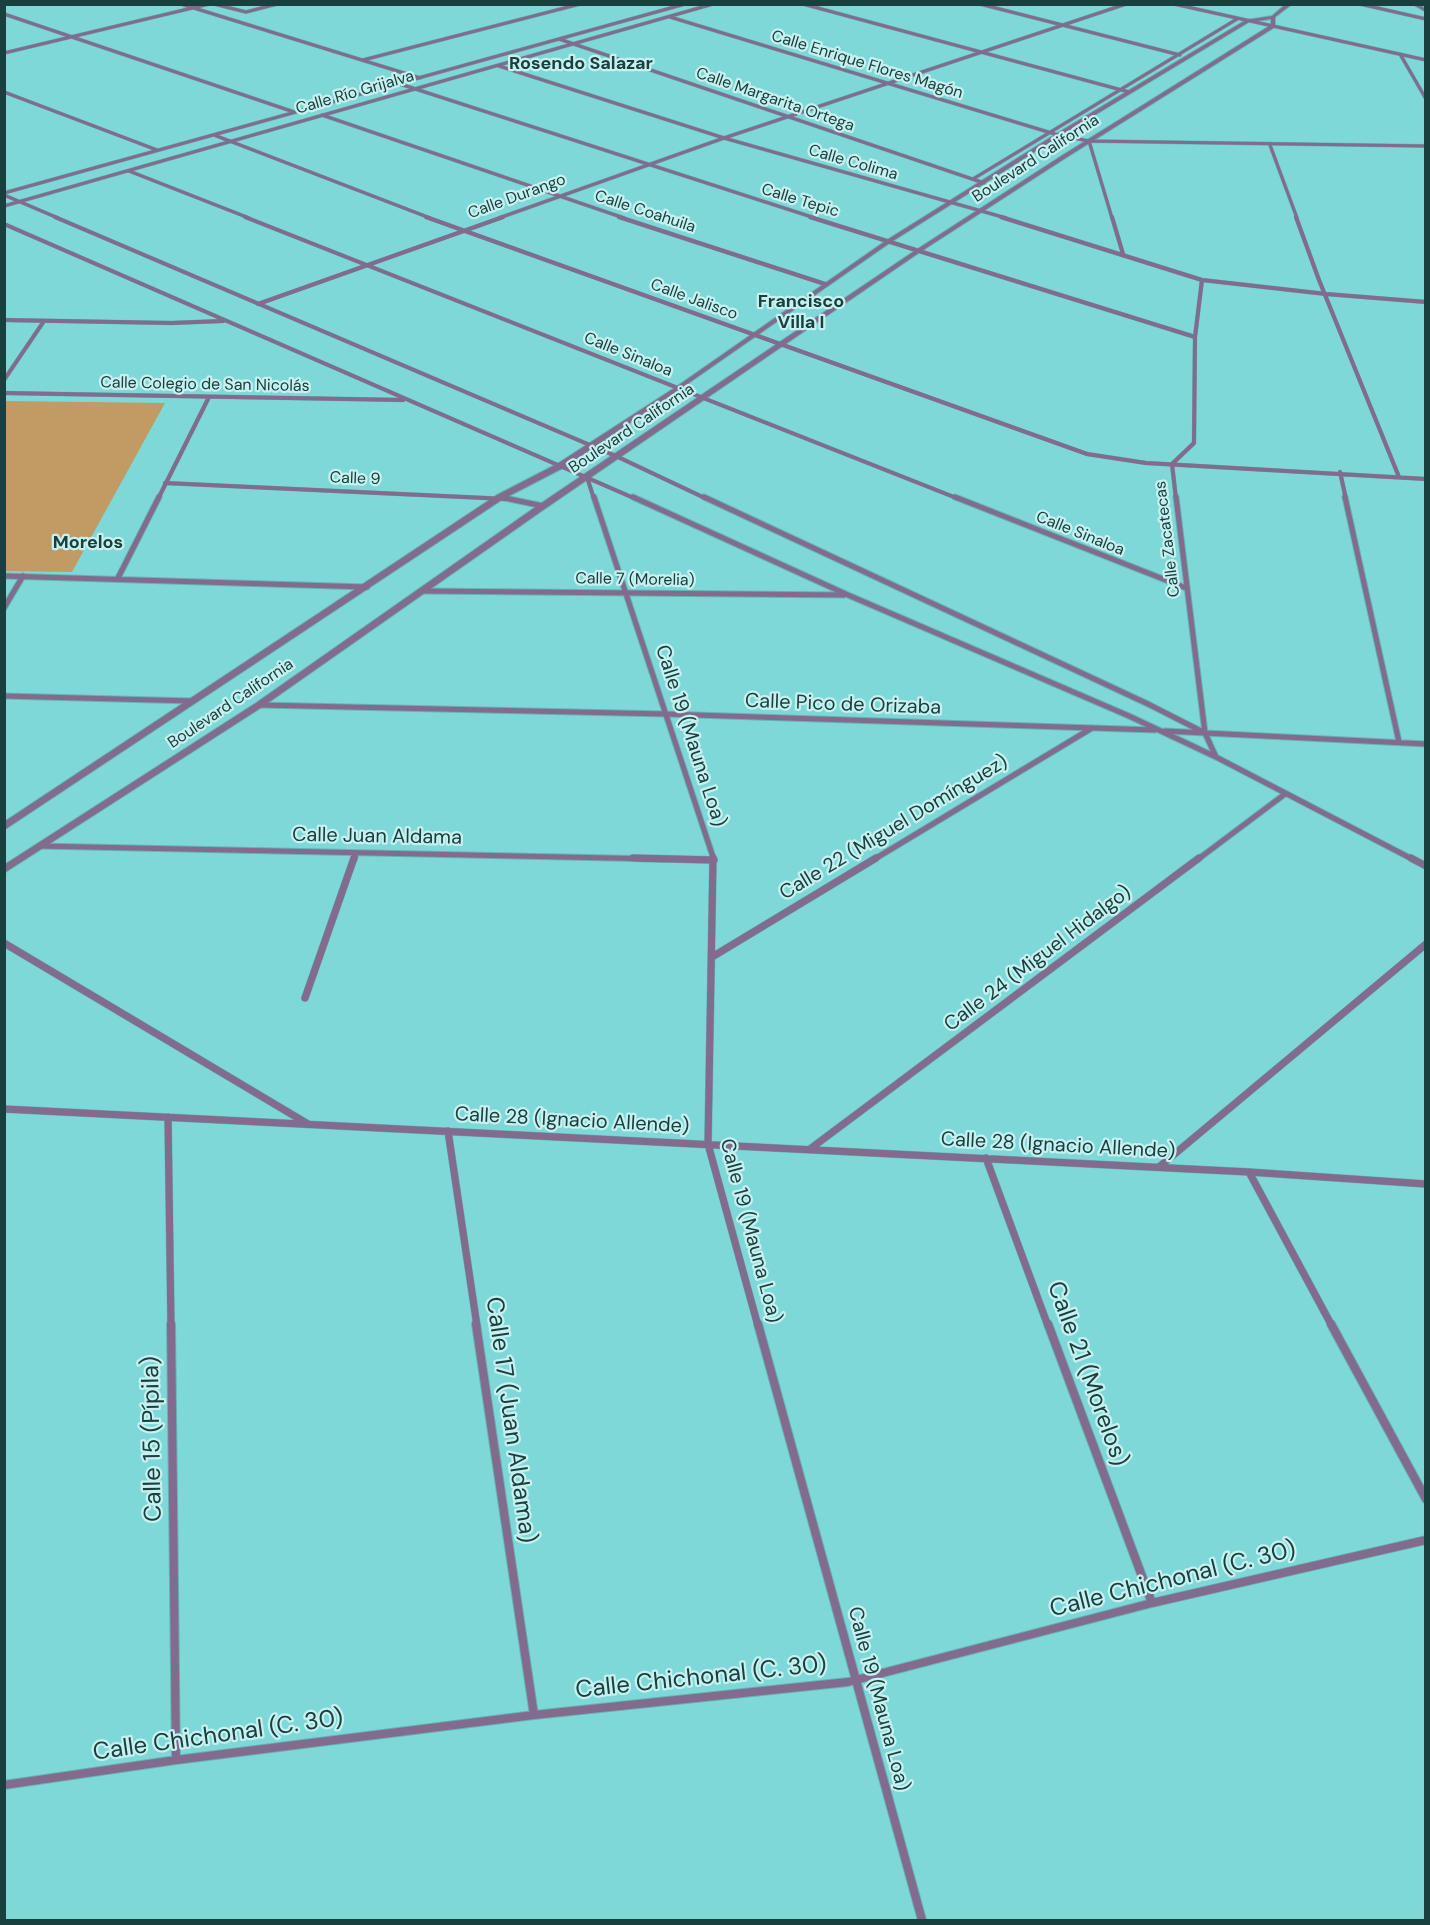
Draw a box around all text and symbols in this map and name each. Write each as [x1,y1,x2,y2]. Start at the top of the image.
street label: Calle Enrique Flores Magón [769,27,965,103]
district label: Rosendo Salazar [509,53,653,75]
street label: Calle Margarita Ortega [693,64,857,136]
street label: Calle Río Grijalva [294,67,416,119]
street label: Boulevard California [969,111,1103,207]
street label: Calle Colima [806,141,900,185]
street label: Calle Durango [465,170,569,224]
street label: Calle Tepic [759,180,841,222]
street label: Calle Coahuila [592,187,698,237]
street label: Calle Jalisco [648,275,740,325]
district label: Francisco Villa I [758,291,844,334]
street label: Calle Sinaloa [581,329,675,381]
street label: Calle Colegio de San Nicolás [100,374,310,396]
street label: Boulevard California [566,380,698,478]
street label: Calle 9 [329,469,381,489]
street label: Calle Zacatecas [1151,480,1185,598]
street label: Calle Sinaloa [1033,508,1127,560]
district label: Morelos [53,532,123,554]
street label: Calle 7 (Morelia) [575,569,695,591]
street label: Calle 19 (Mauna Loa) [649,642,731,830]
street label: Boulevard California [165,655,297,753]
street label: Calle Pico de Orizaba [745,690,941,720]
street label: Calle 22 (Miguel Domínguez) [776,750,1012,906]
street label: Calle Juan Aldama [292,824,462,850]
street label: Calle 24 (Miguel Hidalgo) [940,881,1136,1037]
street label: Calle 28 (Ignacio Allende) [454,1103,690,1139]
street label: Calle 28 (Ignacio Allende) [940,1128,1176,1164]
street label: Calle 19 (Mauna Loa) [714,1136,786,1326]
street label: Calle 21 (Morelos) [1040,1278,1134,1470]
street label: Calle 17 (Juan Aldama) [478,1295,542,1545]
street label: Calle 15 (Pípila) [137,1356,169,1522]
street label: Calle Chichonal (C. 30) [1047,1535,1299,1625]
street label: Calle 19 (Mauna Loa) [842,1604,914,1794]
street label: Calle Chichonal (C. 30) [574,1650,828,1706]
street label: Calle Chichonal (C. 30) [91,1704,345,1768]

